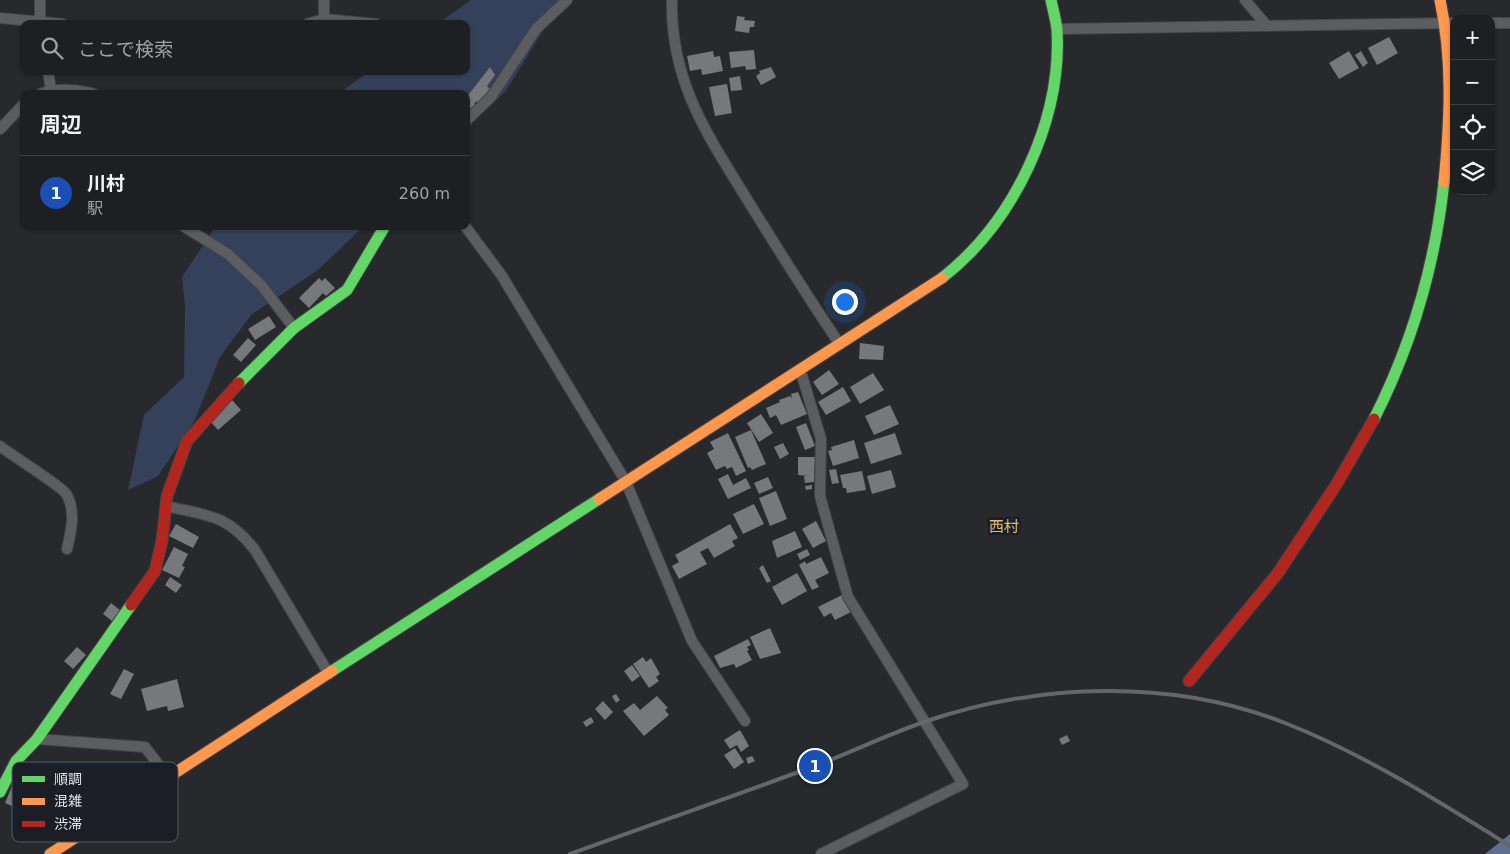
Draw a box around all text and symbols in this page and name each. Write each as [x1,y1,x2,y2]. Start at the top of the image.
map controls [1450,15,1495,195]
button: + [1450,15,1495,60]
search box [20,20,470,75]
icon: search [38,34,66,62]
text: ここで検索 [78,38,173,60]
button: − [1450,60,1495,105]
button: locate [1450,105,1495,150]
text: 周辺 [40,113,82,137]
button: layers [1450,150,1495,195]
text: 川村 [87,172,125,194]
text: 1 [50,184,62,203]
text: 260 m [399,184,450,203]
text: 駅 [87,199,103,218]
your location [832,289,858,315]
district label: 西村 [989,518,1019,536]
pin: 1 [799,747,831,785]
legend [12,762,178,842]
text: 順調 [54,771,82,787]
text: 混雑 [54,793,82,809]
text: 渋滞 [54,816,82,832]

